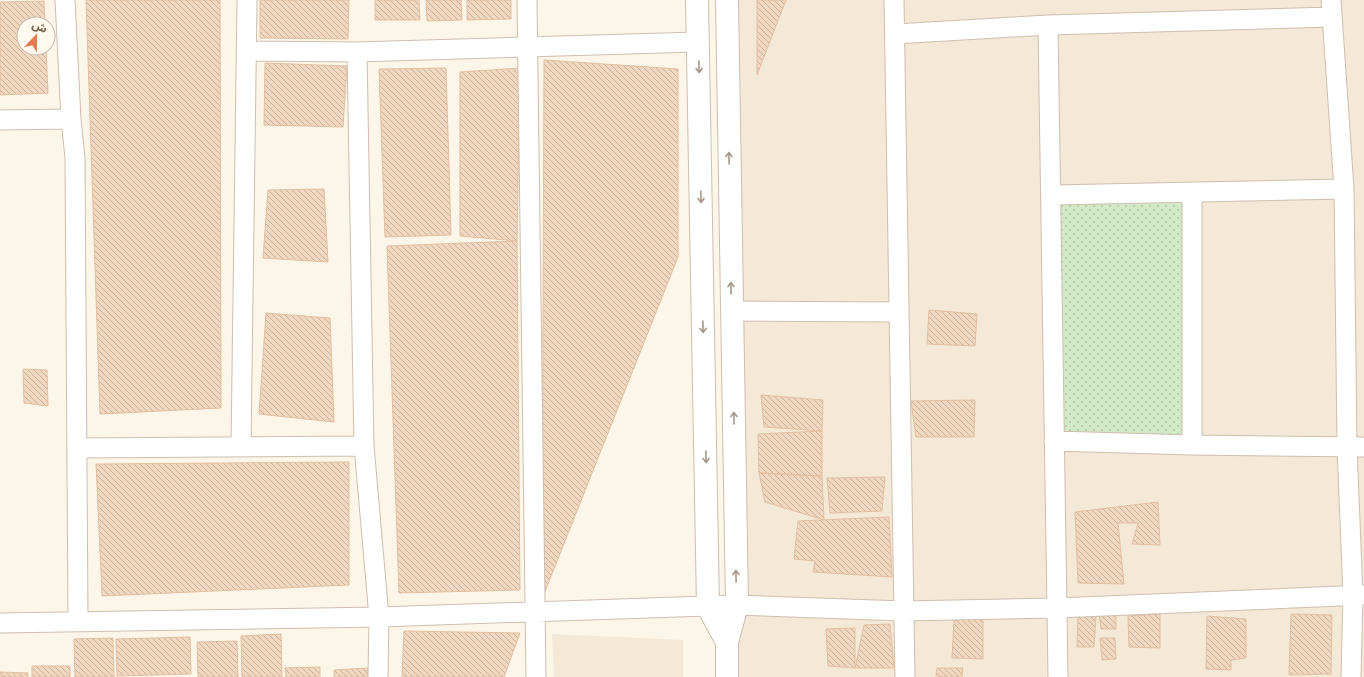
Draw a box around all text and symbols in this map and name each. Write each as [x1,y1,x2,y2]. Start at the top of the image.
north arrow [16,16,56,56]
text: ش [30,18,49,36]
one-way arrow [695,60,703,73]
one-way arrow [725,152,733,165]
one-way arrow [697,190,705,203]
one-way arrow [727,282,735,295]
one-way arrow [699,320,707,333]
one-way arrow [730,412,738,425]
one-way arrow [702,450,709,463]
one-way arrow [732,570,740,583]

